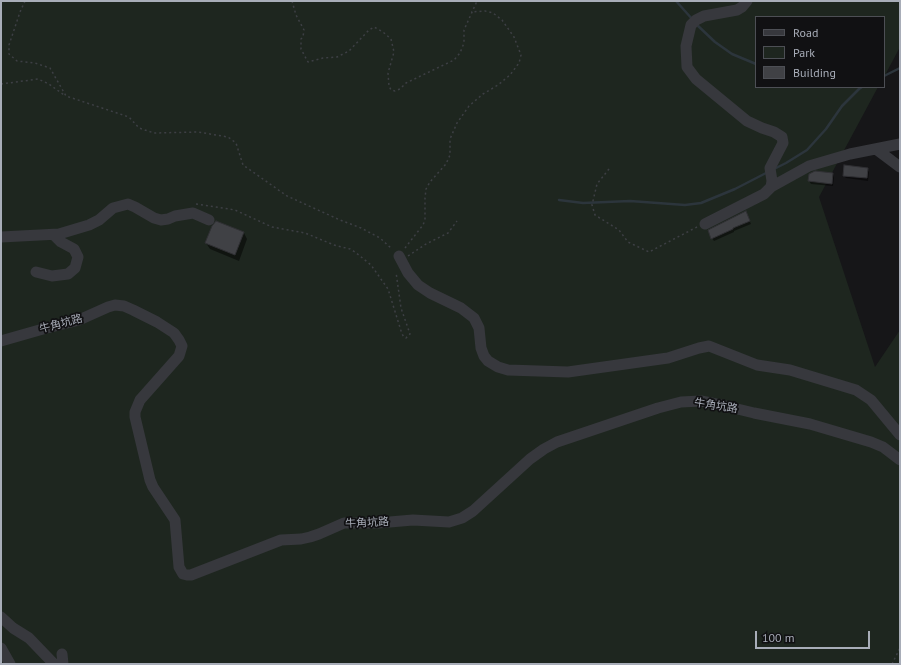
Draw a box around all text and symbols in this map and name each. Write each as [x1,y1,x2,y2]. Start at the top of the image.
legend [755,16,885,88]
text: Road [793,25,818,40]
text: Park [793,45,815,60]
text: Building [793,65,836,80]
street label: 牛角坑路 [38,312,84,336]
street label: 牛角坑路 [693,396,739,416]
street label: 牛角坑路 [345,515,389,531]
scale bar [757,623,872,649]
text: 100 m [762,630,795,645]

